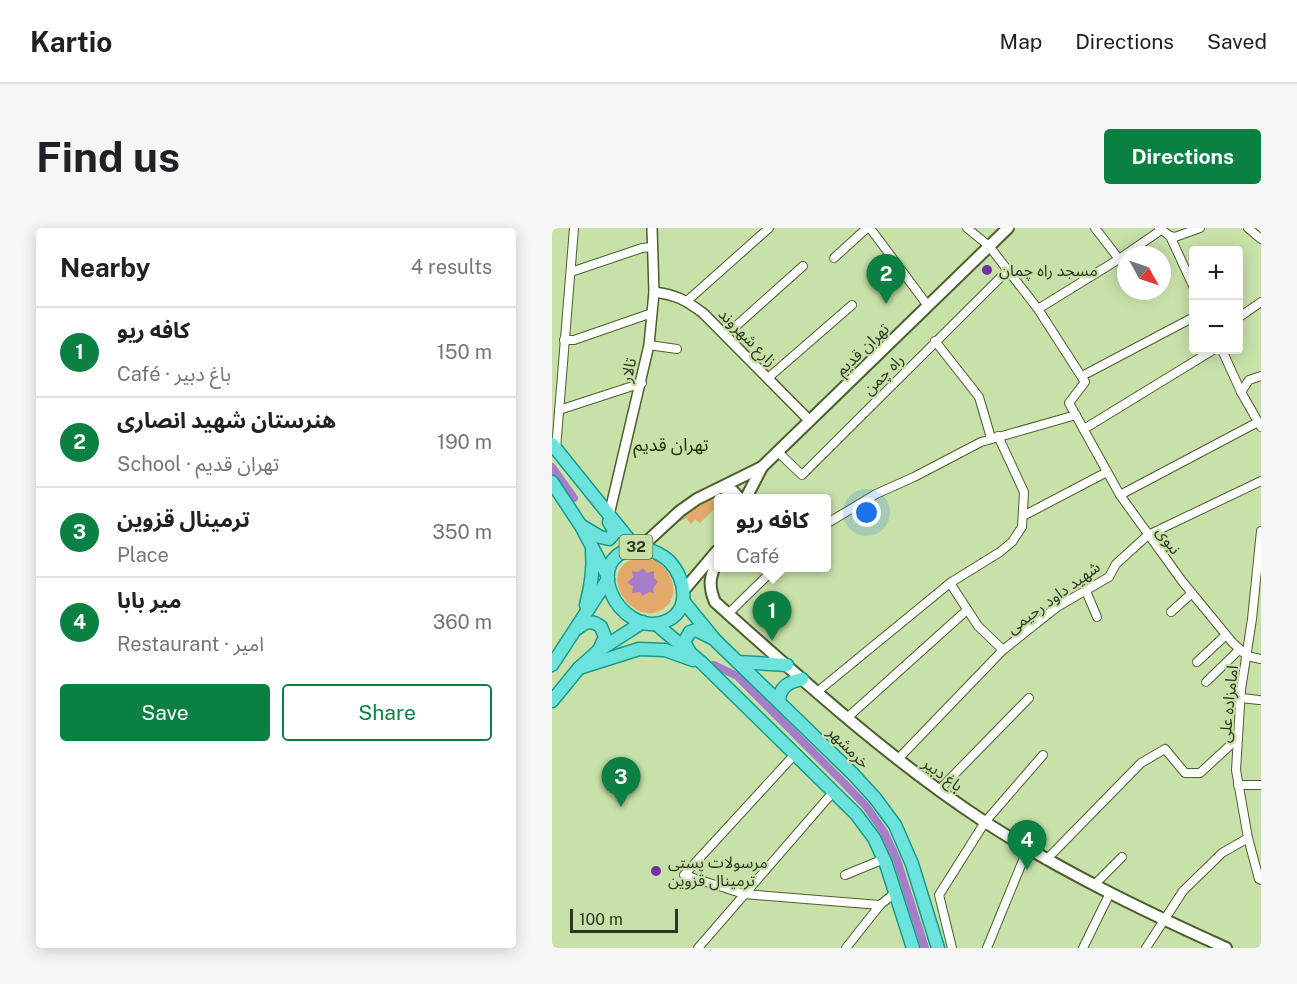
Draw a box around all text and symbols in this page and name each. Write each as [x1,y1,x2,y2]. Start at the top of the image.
text: Kartio [30,25,112,58]
text: Map [1000,29,1042,54]
text: Directions [1075,29,1174,54]
text: Saved [1207,29,1267,54]
button: Directions [1104,129,1261,184]
text: Find us [36,132,180,181]
north arrow [1117,246,1171,300]
map controls [1189,246,1243,354]
button: + [1189,246,1243,300]
text: Nearby [60,252,150,283]
pin: 2 [866,254,906,304]
text: 4 results [411,255,492,279]
place label: مسجد راه چمان [999,261,1098,281]
marker: مسجد راه چمان [980,263,994,277]
button: − [1189,300,1243,354]
street label: زارع شهروند [713,304,781,372]
text: کافه ریو [117,317,190,343]
street label: تهران قدیم [832,319,895,382]
text: 1 [75,340,84,364]
text: 150 m [437,340,492,364]
street label: راه چمن [859,350,908,399]
street label: تالار [616,356,640,385]
text: Café · باغ دبیر [117,362,231,386]
text: هنرستان شهید انصاری [117,407,336,433]
text: 2 [73,430,86,454]
text: 190 m [437,430,492,454]
district label: تهران قدیم [633,434,709,458]
text: School · تهران قدیم [117,452,279,476]
popup [714,494,831,572]
your location [852,498,881,527]
text: ترمینال قزوین [117,506,250,532]
text: کافه ریو [736,507,809,533]
text: 3 [73,520,86,544]
text: 350 m [432,520,492,544]
street label: نبوی [1152,523,1185,558]
road number: 32 [620,535,652,559]
text: Place [117,543,169,567]
text: Café [736,544,779,568]
street label: شهید داود رحیمی [1003,557,1104,638]
text: میر بابا [117,587,182,613]
pin: 1 [752,592,792,641]
text: 4 [73,610,86,634]
text: 360 m [433,610,492,634]
text: Restaurant · امیر [117,632,264,656]
street label: امامزاده علی [1215,664,1242,744]
button: Save [60,684,270,741]
button: Share [282,684,492,741]
street label: خرمشهر [823,722,874,772]
street label: باغ دبیر [916,753,967,798]
pin: 3 [602,758,640,807]
pin: 4 [1008,820,1046,870]
place label: مرسولات پستی ترمینال قزوین [668,853,768,891]
marker: مرسولات پستی ترمینال قزوین [649,864,663,878]
scale bar [570,906,678,934]
text: 100 m [579,910,623,929]

